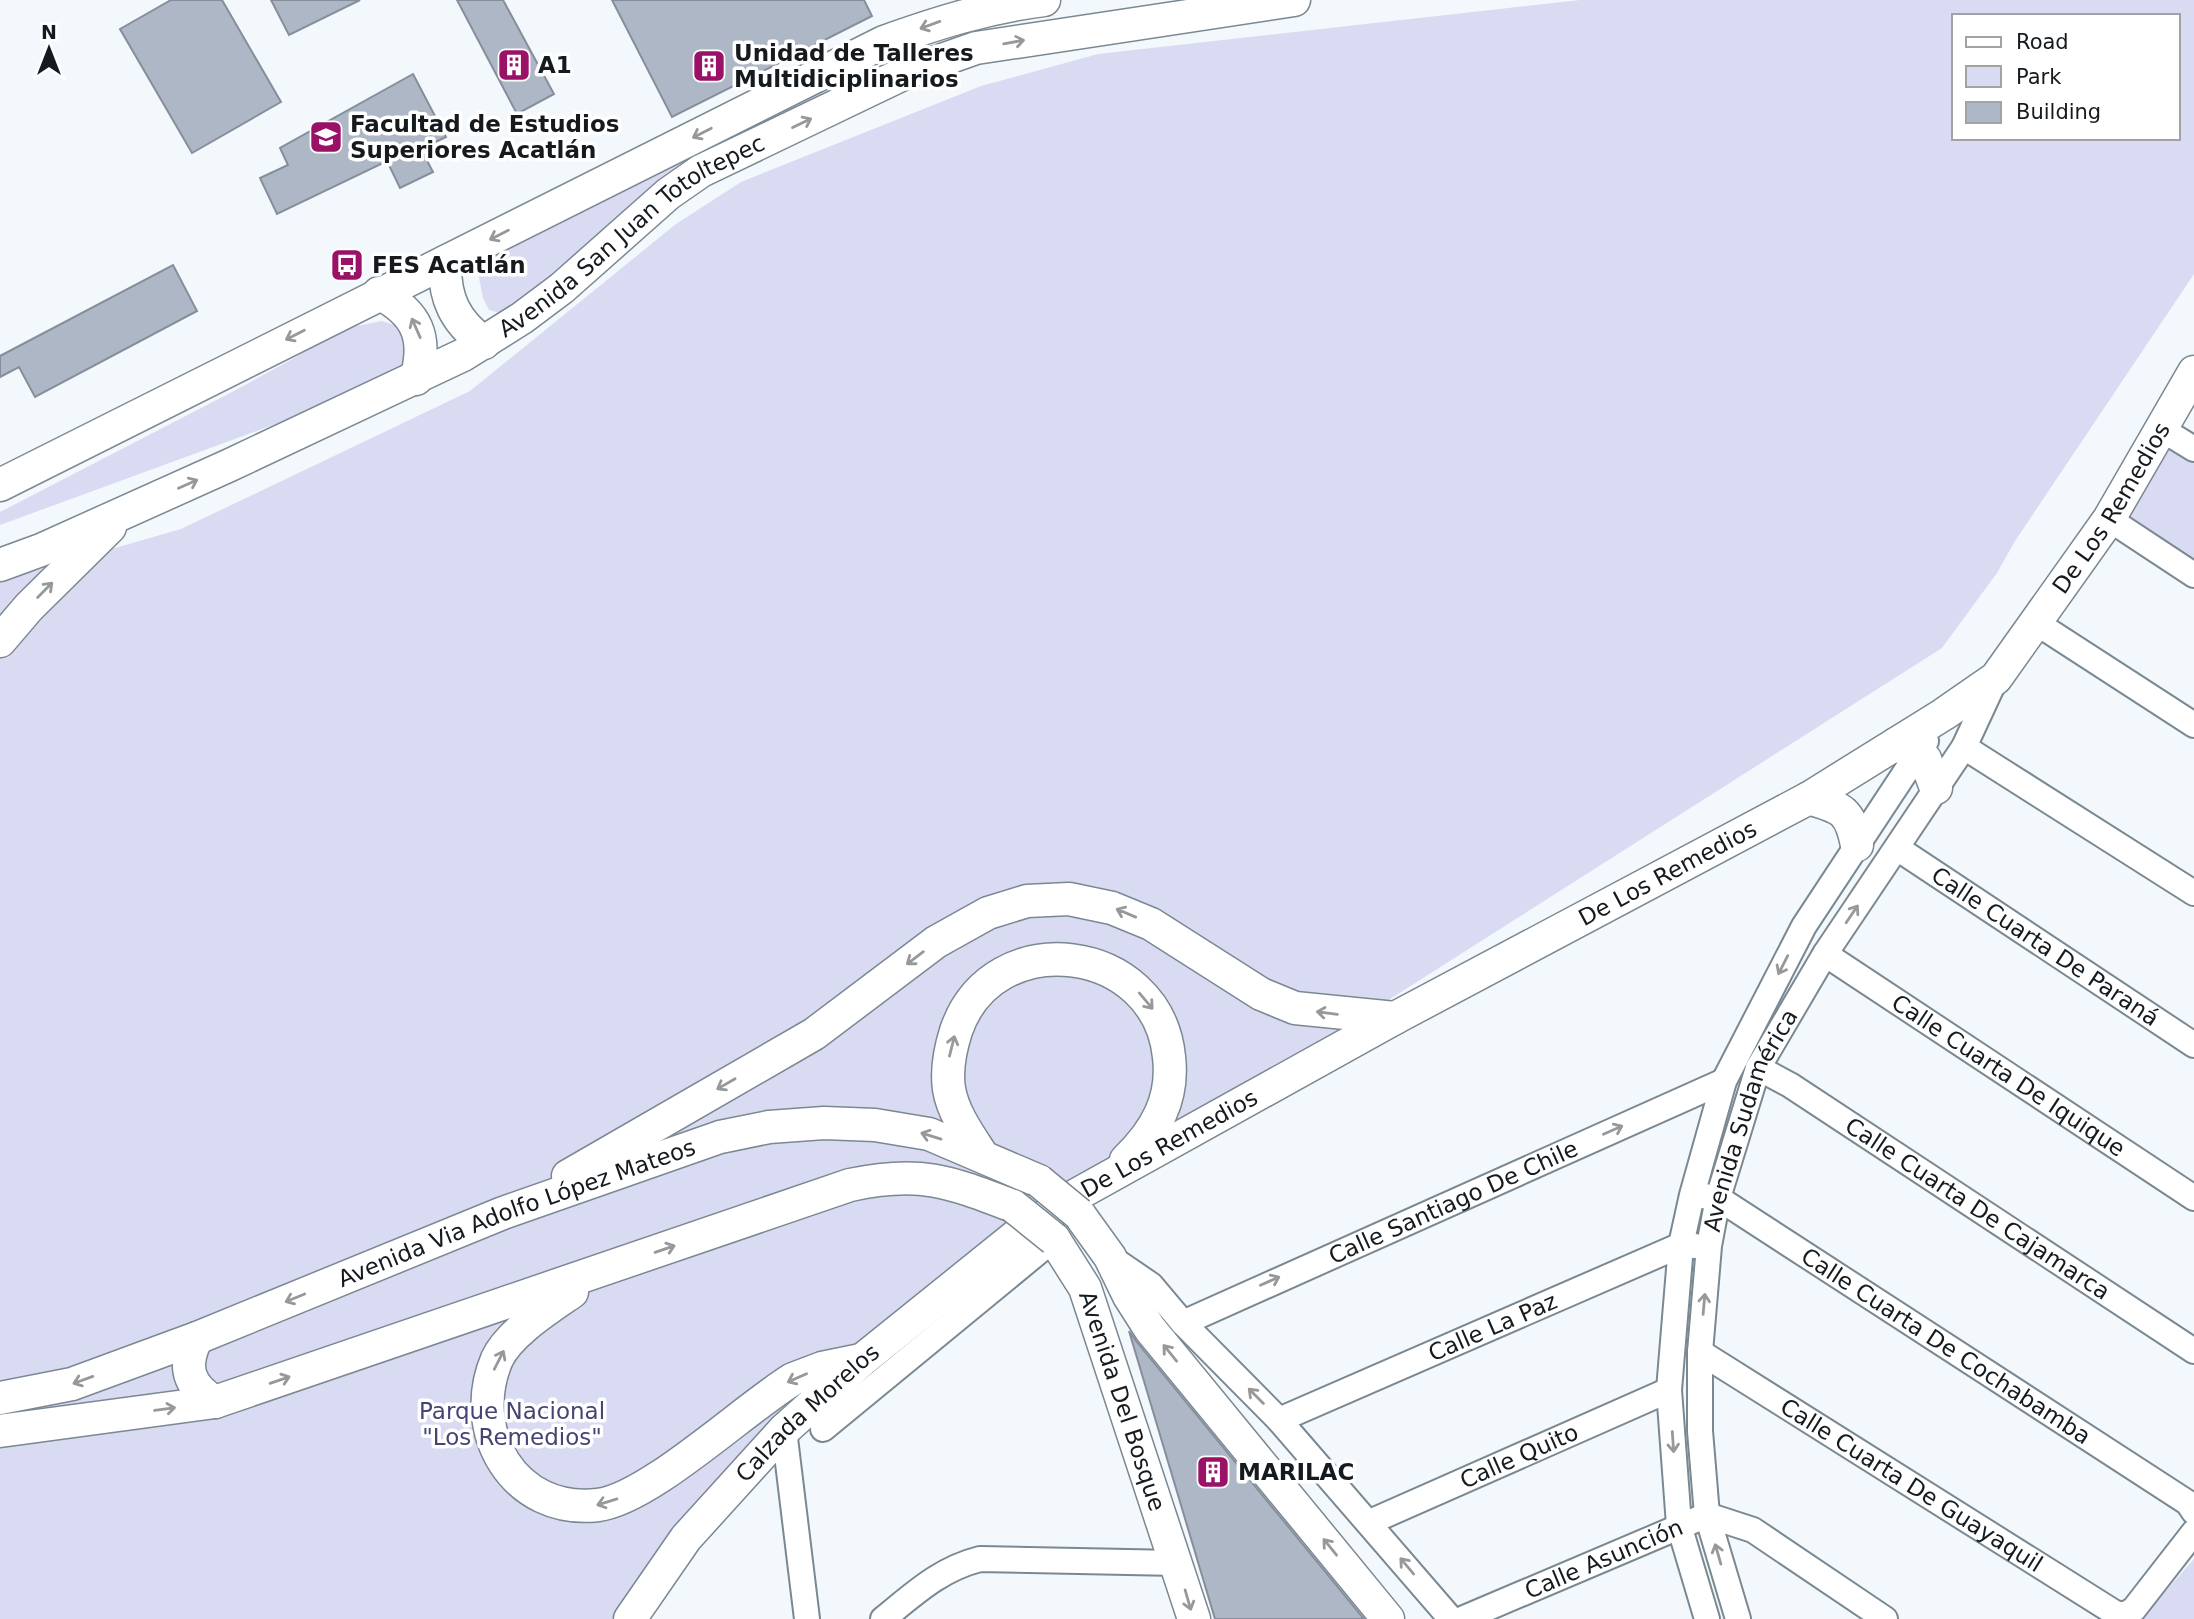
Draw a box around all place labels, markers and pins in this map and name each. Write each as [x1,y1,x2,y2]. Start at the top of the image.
place label: Unidad de Talleres Multidiciplinarios [734,40,974,92]
building icon: A1 [495,46,533,84]
building icon: Unidad de Talleres Multidiciplinarios [690,47,728,85]
place label: A1 [538,52,572,78]
place label: Facultad de Estudios Superiores Acatlán [350,111,619,163]
school or university icon: Facultad de Estudios Superiores Acatlán [307,118,345,156]
bus stop icon: FES Acatlán [328,246,366,284]
place label: FES Acatlán [372,252,526,278]
building icon: MARILAC [1194,1453,1232,1491]
place label: MARILAC [1238,1459,1354,1485]

